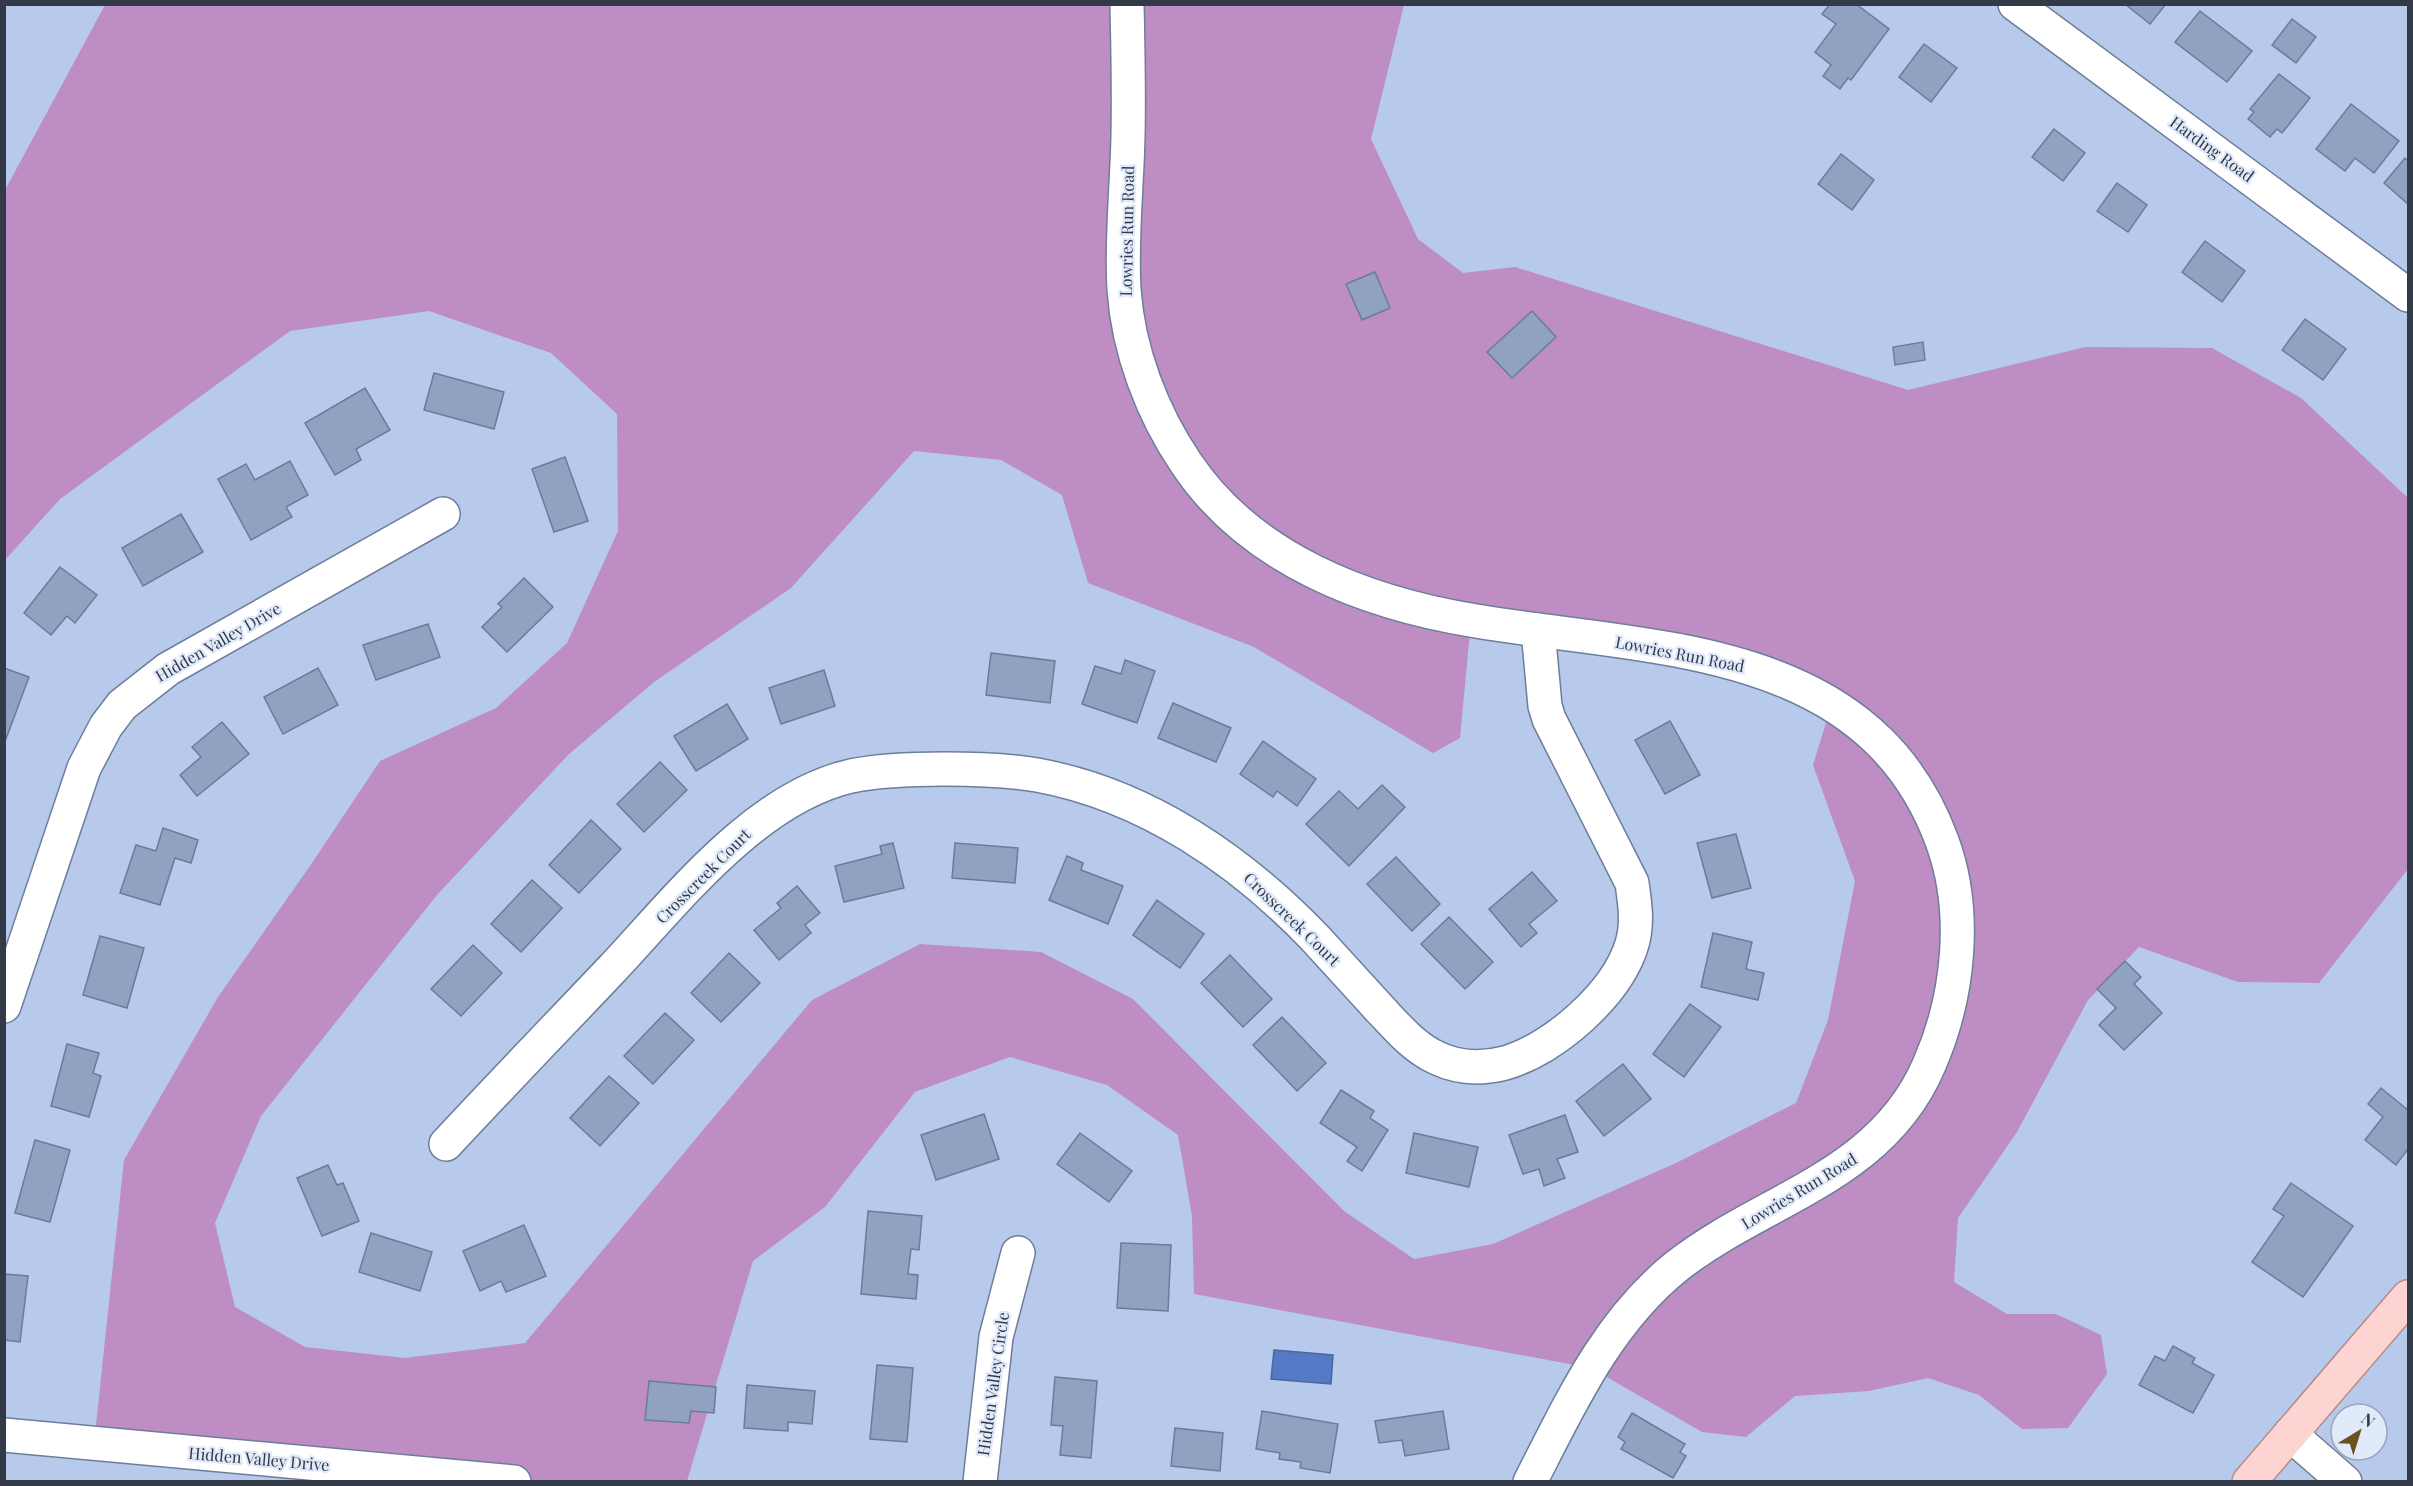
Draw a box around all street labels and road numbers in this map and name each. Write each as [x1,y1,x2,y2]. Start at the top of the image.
street label: Harding Road [2166,111,2259,186]
street label: Lowries Run Road [1115,165,1138,297]
street label: Hidden Valley Drive [151,597,284,686]
street label: Lowries Run Road [1614,631,1746,676]
street label: Crosscreek Court [651,823,755,928]
street label: Crosscreek Court [1240,867,1345,970]
street label: Lowries Run Road [1737,1148,1860,1233]
street label: Hidden Valley Circle [972,1311,1013,1457]
street label: Hidden Valley Drive [188,1442,330,1475]

